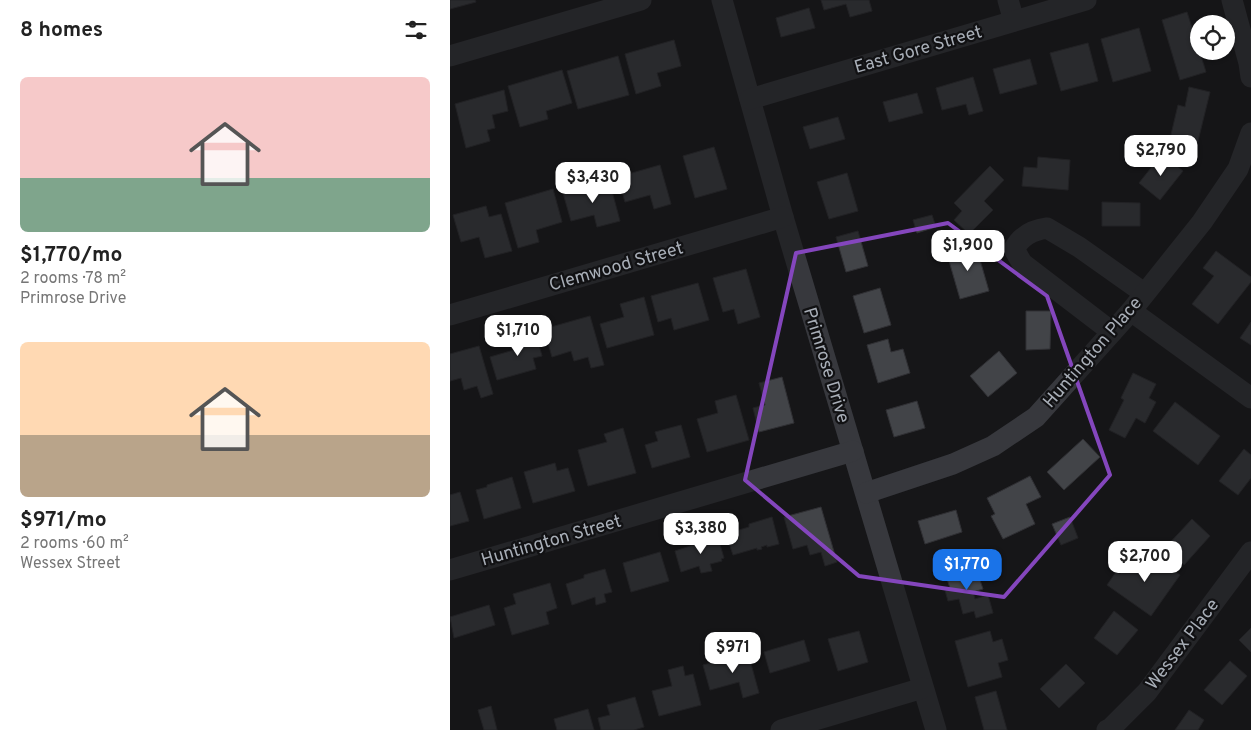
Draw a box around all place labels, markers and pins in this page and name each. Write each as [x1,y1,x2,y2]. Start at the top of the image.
pin: $2,790 [1120,134,1202,177]
pin: $3,430 [552,162,634,204]
pin: $1,900 [927,230,1009,272]
pin: $1,710 [477,314,559,357]
pin: $3,380 [660,512,742,555]
pin: $2,700 [1104,540,1186,583]
pin: $1,770 [926,548,1008,591]
pin: $971 [703,632,763,674]

